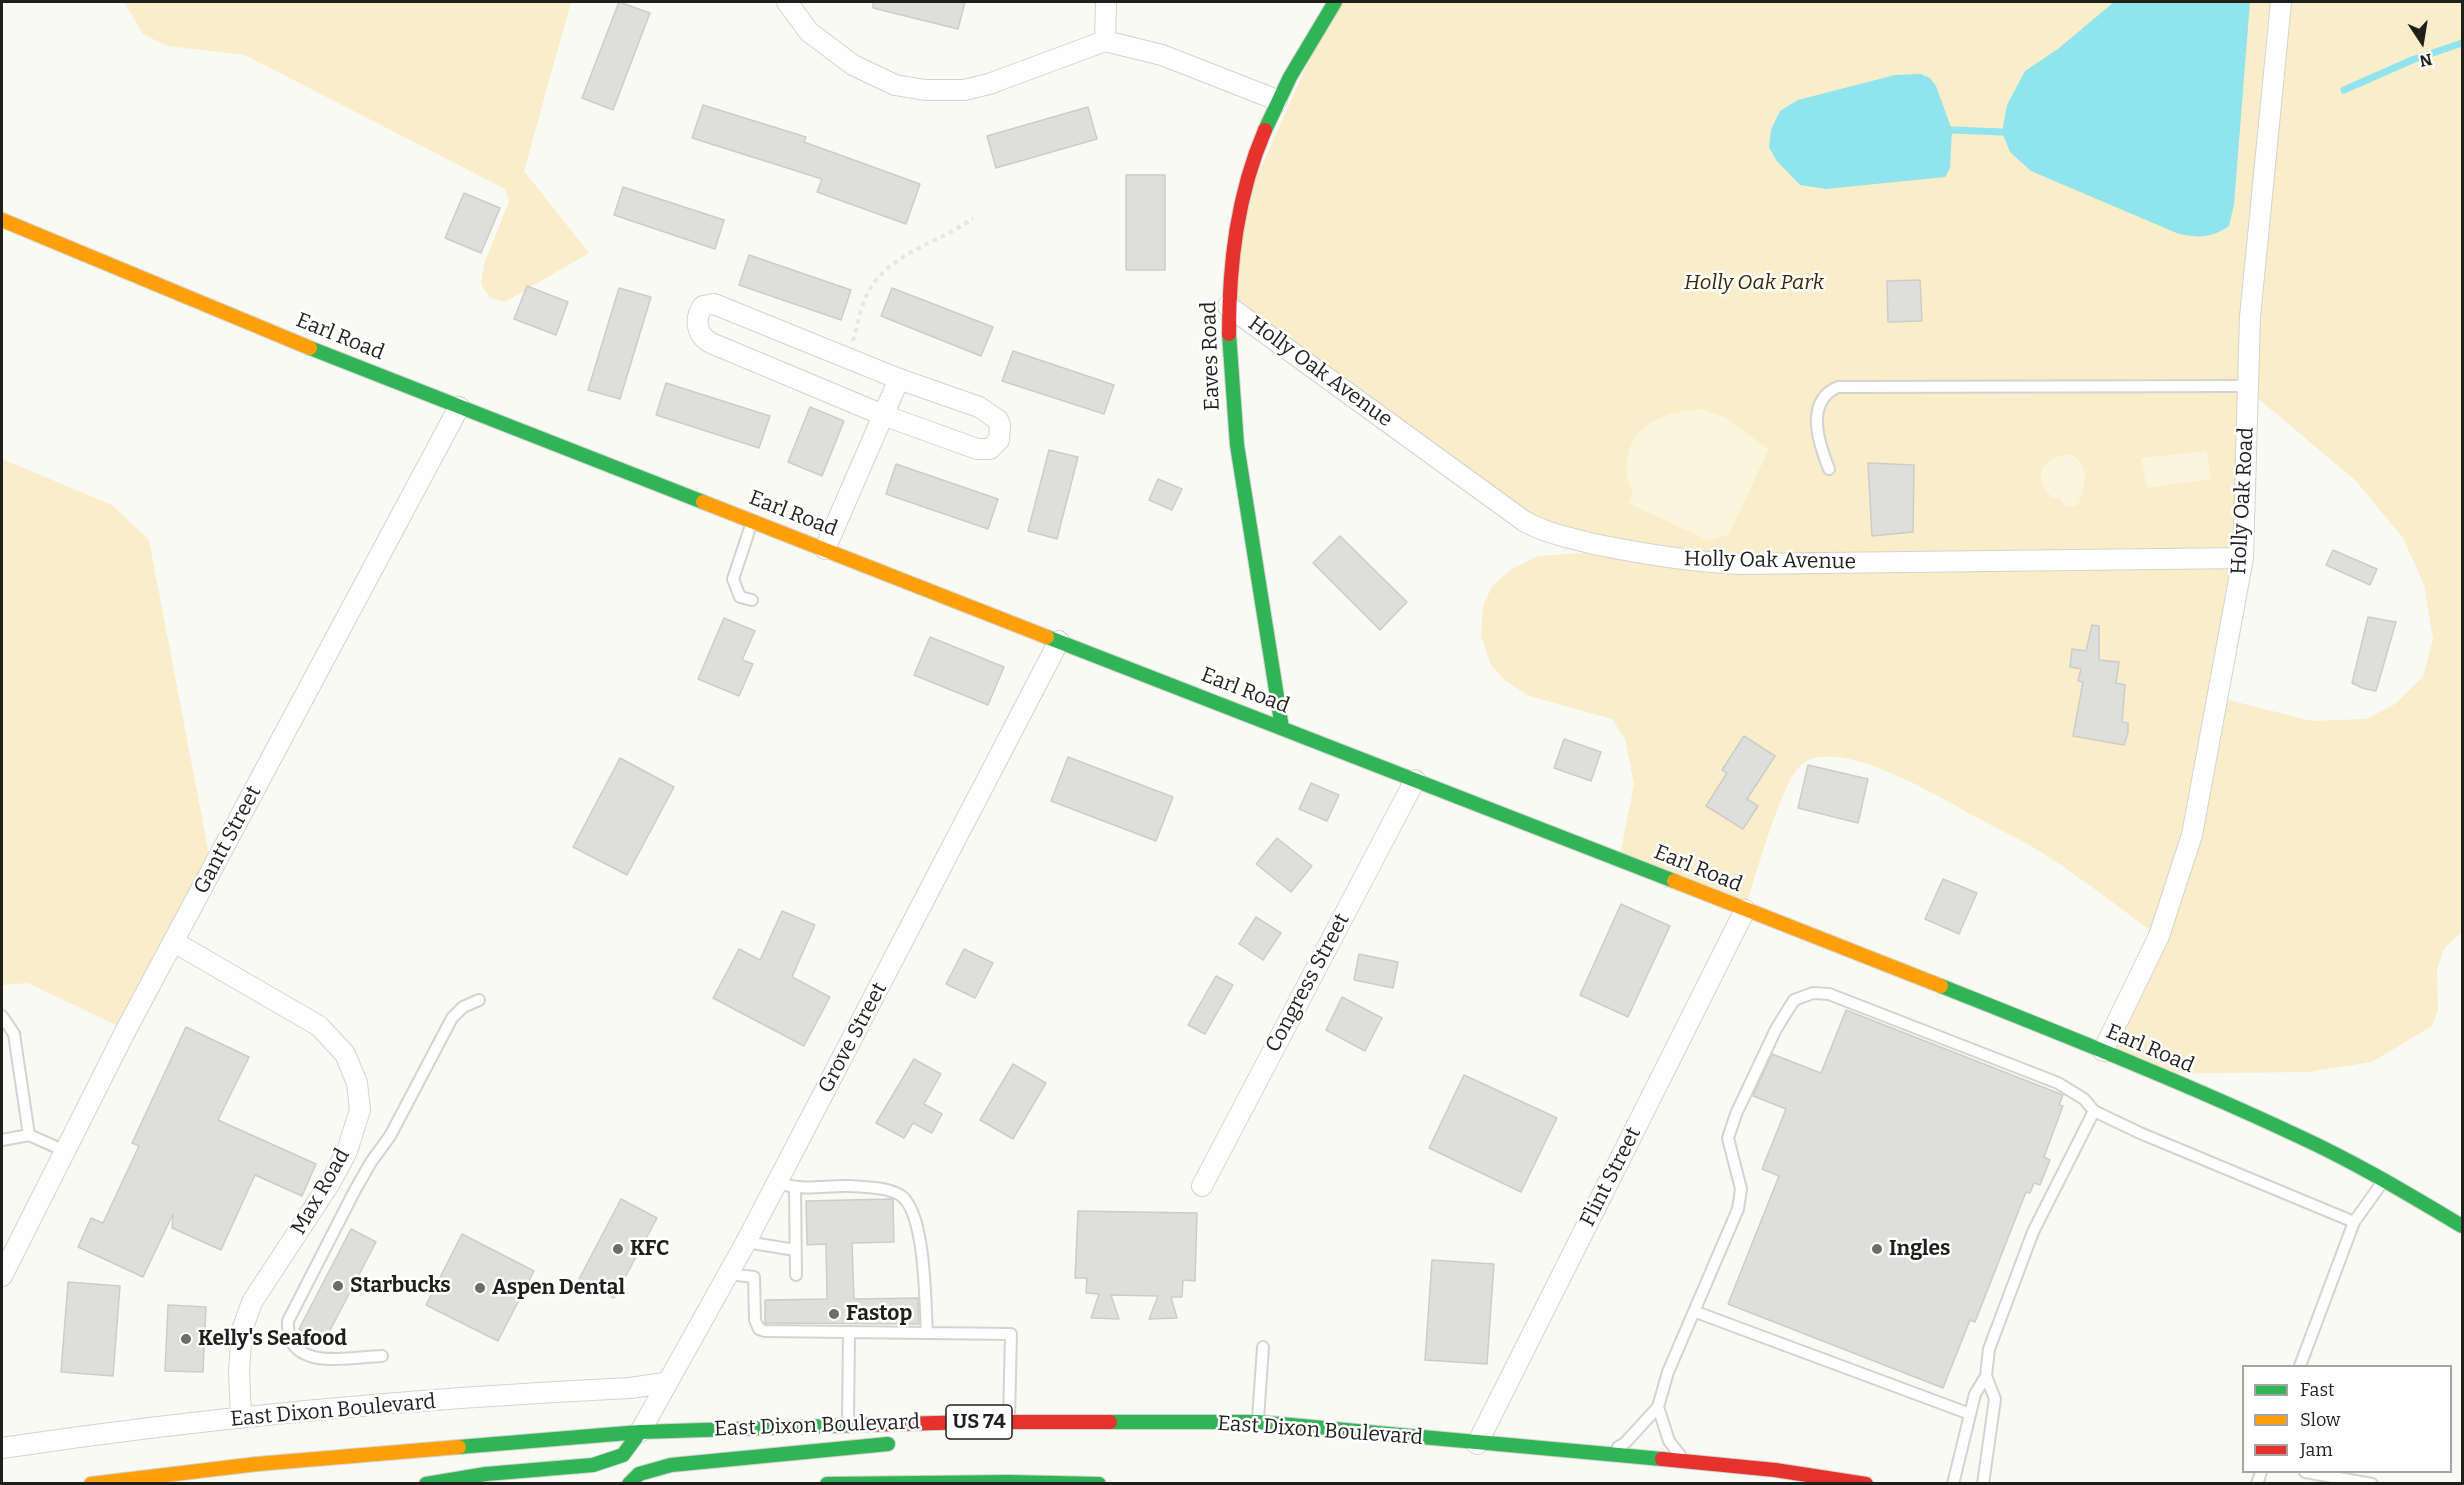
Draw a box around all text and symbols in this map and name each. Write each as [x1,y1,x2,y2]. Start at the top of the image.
north arrow [2392,12,2452,72]
text: N [2418,50,2434,71]
park label: Holly Oak Park [1684,270,1824,296]
street label: Eaves Road [1196,301,1226,411]
street label: Earl Road [292,308,388,366]
street label: Holly Oak Avenue [1243,311,1397,433]
street label: Holly Oak Road [2227,427,2259,575]
street label: Earl Road [745,486,841,542]
street label: Holly Oak Avenue [1684,547,1856,575]
street label: Earl Road [1197,663,1293,719]
street label: Gantt Street [189,782,267,898]
street label: Earl Road [1650,840,1746,898]
street label: Congress Street [1261,909,1355,1057]
street label: Grove Street [813,978,893,1098]
street label: Earl Road [2102,1019,2198,1079]
street label: Flint Street [1575,1123,1647,1231]
street label: Max Road [286,1145,356,1239]
place label: KFC [630,1236,669,1262]
place label: Ingles [1889,1236,1950,1262]
marker: KFC [611,1242,625,1256]
marker: Ingles [1870,1242,1884,1256]
place label: Starbucks [350,1273,451,1299]
place label: Aspen Dental [492,1275,625,1301]
marker: Starbucks [331,1279,345,1293]
marker: Aspen Dental [473,1281,487,1295]
place label: Fastop [846,1301,912,1327]
marker: Fastop [827,1307,841,1321]
place label: Kelly's Seafood [198,1326,347,1352]
marker: Kelly's Seafood [179,1332,193,1346]
legend [2242,1365,2452,1473]
text: Fast [2300,1379,2335,1401]
street label: East Dixon Boulevard [229,1389,437,1433]
road number: US 74 [946,1405,1012,1439]
text: Slow [2300,1409,2340,1431]
street label: East Dixon Boulevard [714,1410,920,1442]
street label: East Dixon Boulevard [1216,1411,1424,1451]
text: Jam [2300,1439,2333,1461]

